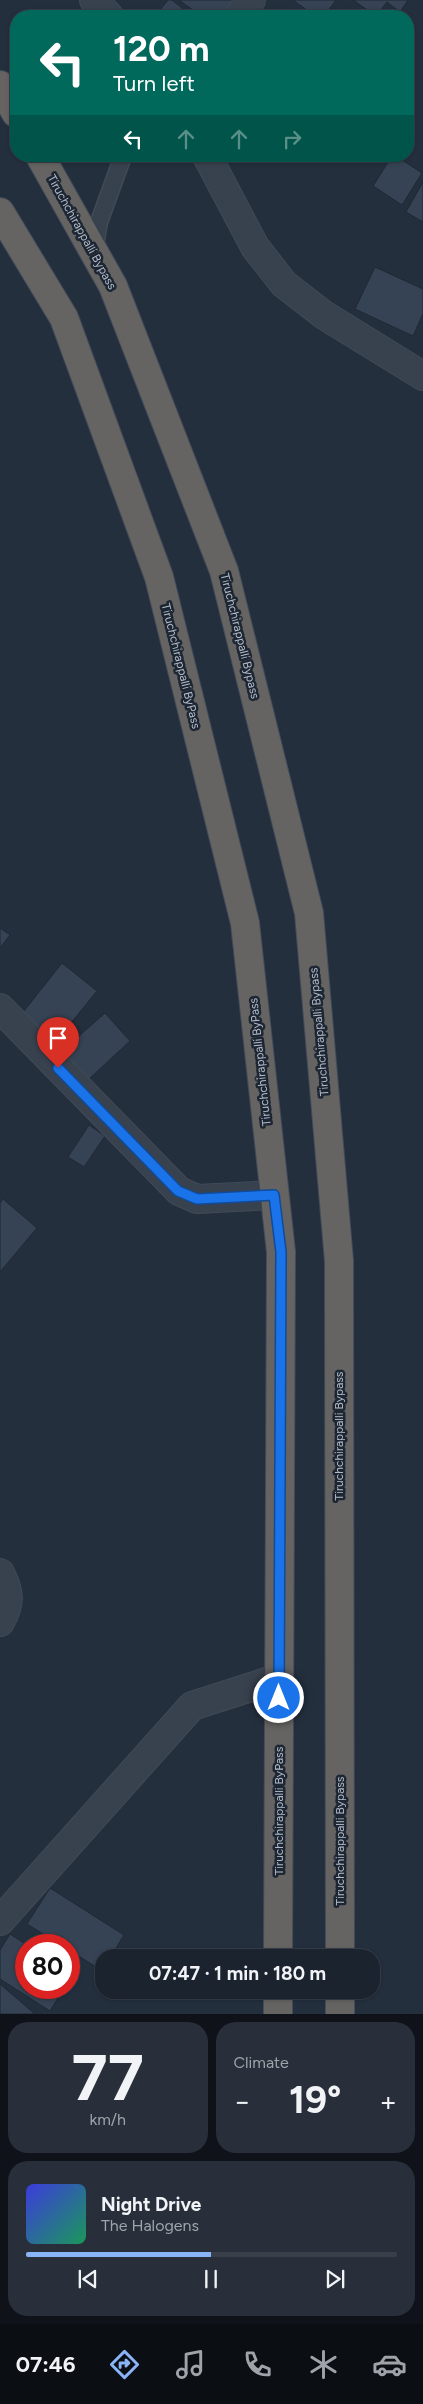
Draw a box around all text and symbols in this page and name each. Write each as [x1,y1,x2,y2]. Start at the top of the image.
text: 120 m [113,28,210,70]
icon: left [30,30,95,95]
text: Turn left [113,70,195,97]
icon: left [119,125,147,153]
icon: ahead [172,125,200,153]
icon: ahead [225,125,253,153]
icon: right [278,125,306,153]
street label: Tiruchchirappalli Bypass [45,172,120,292]
street label: Tiruchchirappalli Bypass [218,572,262,701]
street label: Tiruchchirappalli ByPass [159,602,203,730]
street label: Tiruchchirappalli Bypass [306,967,332,1097]
street label: Tiruchchirappalli ByPass [246,997,274,1127]
pin [37,1017,79,1068]
icon: arrive [44,1024,72,1052]
street label: Tiruchchirappalli Bypass [332,1371,346,1500]
position arrow [252,1671,304,1723]
street label: Tiruchchirappalli ByPass [272,1746,286,1875]
street label: Tiruchchirappalli Bypass [333,1776,347,1905]
speed limit sign: 80 [15,1934,80,1999]
text: 07:47 · 1 min · 180 m [149,1962,326,1985]
text: 77 [72,2038,144,2116]
text: Climate [234,2053,289,2072]
text: 19° [289,2077,341,2123]
text: − [234,2084,251,2118]
text: + [380,2084,397,2118]
text: km/h [89,2110,126,2129]
text: Night Drive [101,2193,201,2216]
text: The Halogens [101,2216,199,2235]
icon: previous [74,2265,102,2293]
icon: pause [197,2265,225,2293]
icon: next [321,2265,349,2293]
icon: directions [107,2347,142,2382]
icon: music [173,2347,208,2382]
icon: phone [240,2347,275,2382]
icon: climate [306,2347,341,2382]
icon: car [372,2347,407,2382]
text: 07:46 [16,2351,75,2378]

